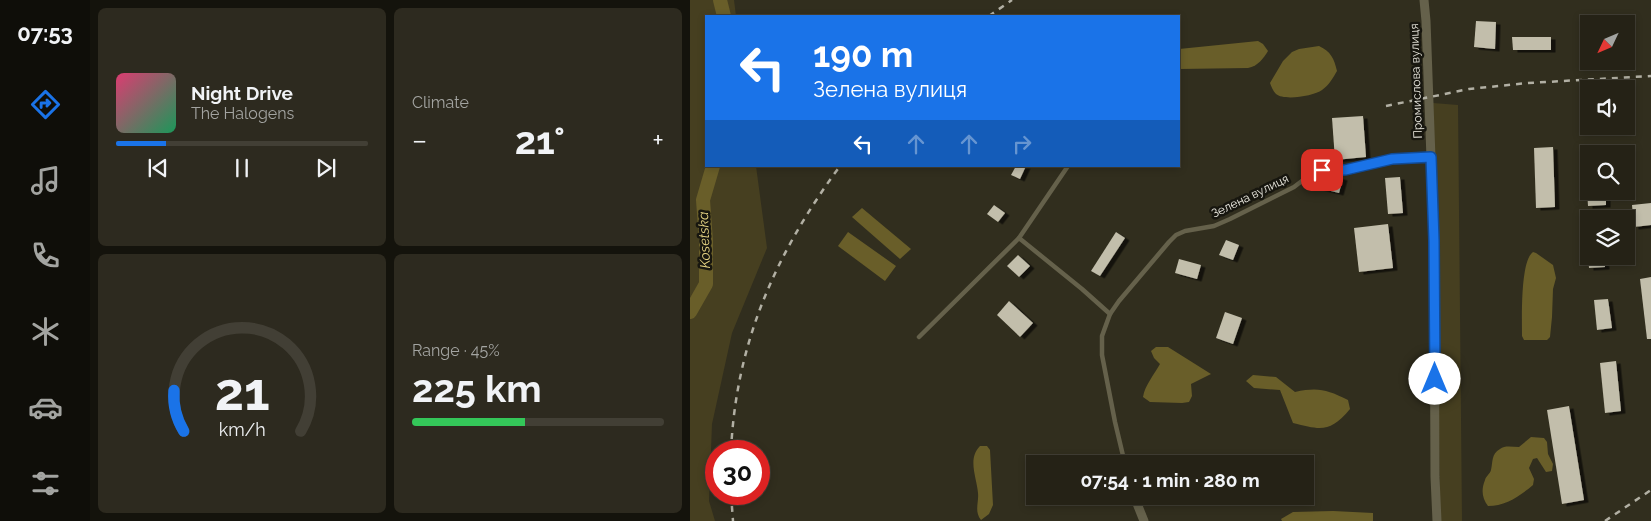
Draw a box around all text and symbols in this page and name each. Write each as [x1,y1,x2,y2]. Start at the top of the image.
north arrow [1580,15,1635,70]
map controls [1580,15,1635,265]
text: 07:53 [17,20,73,46]
street label: Промислова вулиця [1407,23,1425,139]
text: 190 m [813,34,913,75]
icon: left [730,35,795,100]
text: Зелена вулиця [813,76,967,102]
button: sound [1580,80,1635,135]
text: Night Drive [191,82,293,104]
icon: directions [28,87,63,122]
text: Climate [412,93,469,112]
text: The Halogens [191,104,294,123]
text: 21° [515,118,565,163]
text: − [412,124,427,157]
text: + [652,124,664,157]
icon: left [849,130,877,158]
icon: ahead [902,130,930,158]
icon: ahead [955,130,983,158]
icon: right [1008,130,1036,158]
button: search [1580,145,1635,200]
pin [1301,149,1343,191]
icon: previous [144,154,172,182]
icon: pause [228,154,256,182]
icon: next [312,154,340,182]
icon: arrive [1308,156,1336,184]
icon: music [28,163,63,198]
street label: Зелена вулиця [1209,171,1291,221]
button: layers [1580,210,1635,265]
water label: Kosetska [695,211,713,269]
icon: phone [28,238,63,273]
icon: climate [28,314,63,349]
text: Range · 45% [412,341,500,360]
position arrow [1408,352,1460,404]
text: 21 [214,361,270,422]
text: 225 km [412,366,542,411]
icon: car [28,390,63,425]
text: km/h [218,419,266,440]
speed limit sign: 30 [705,440,770,505]
icon: filters [28,466,63,501]
text: 07:54 · 1 min · 280 m [1080,469,1260,491]

